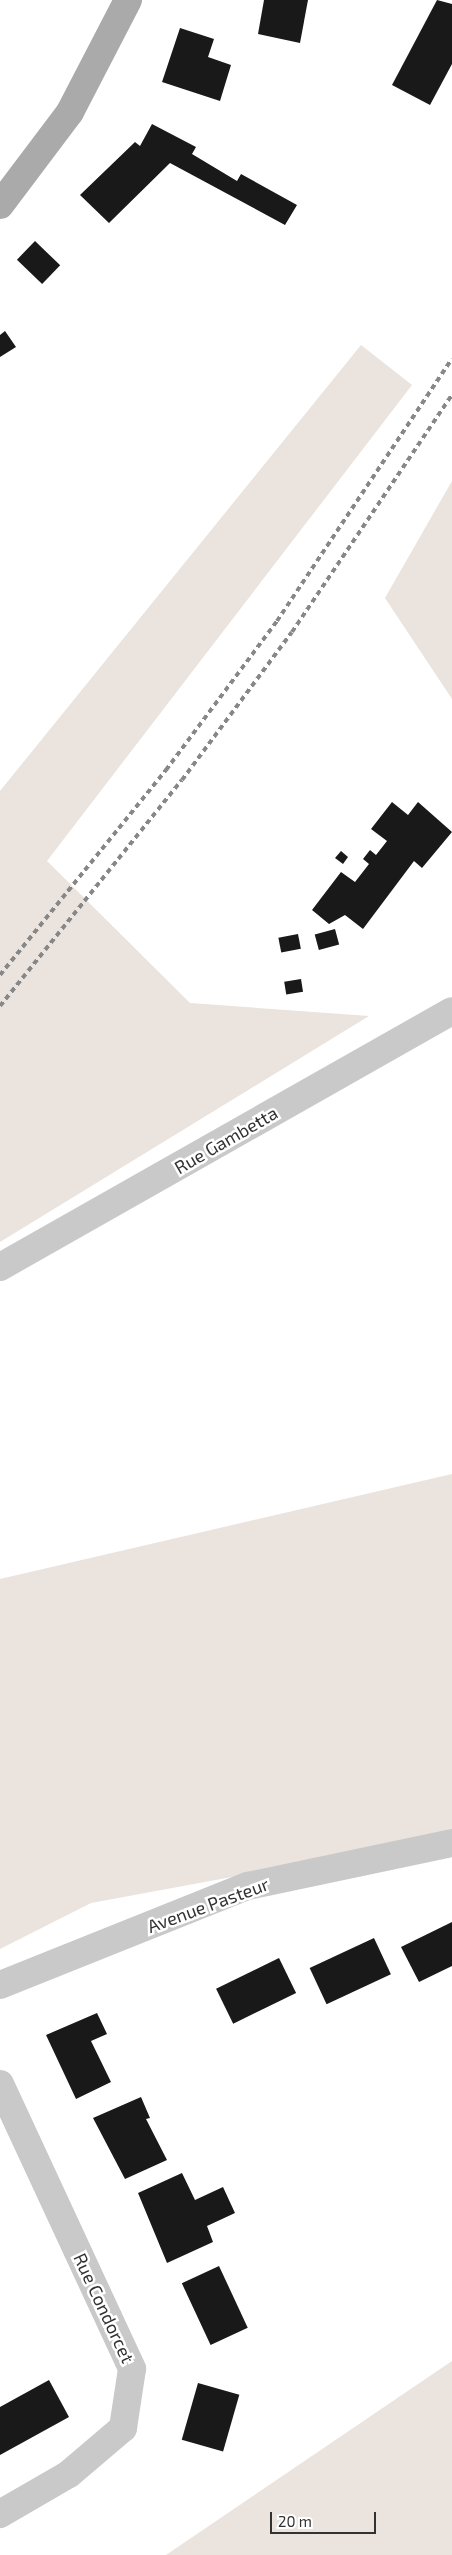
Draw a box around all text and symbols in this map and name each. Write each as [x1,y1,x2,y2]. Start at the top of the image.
street label: Rue Gambetta [171,1102,281,1178]
street label: Avenue Pasteur [144,1873,272,1937]
street label: Rue Condorcet [69,2250,139,2366]
scale bar [272,2502,378,2534]
text: 20 m [278,2512,312,2530]

